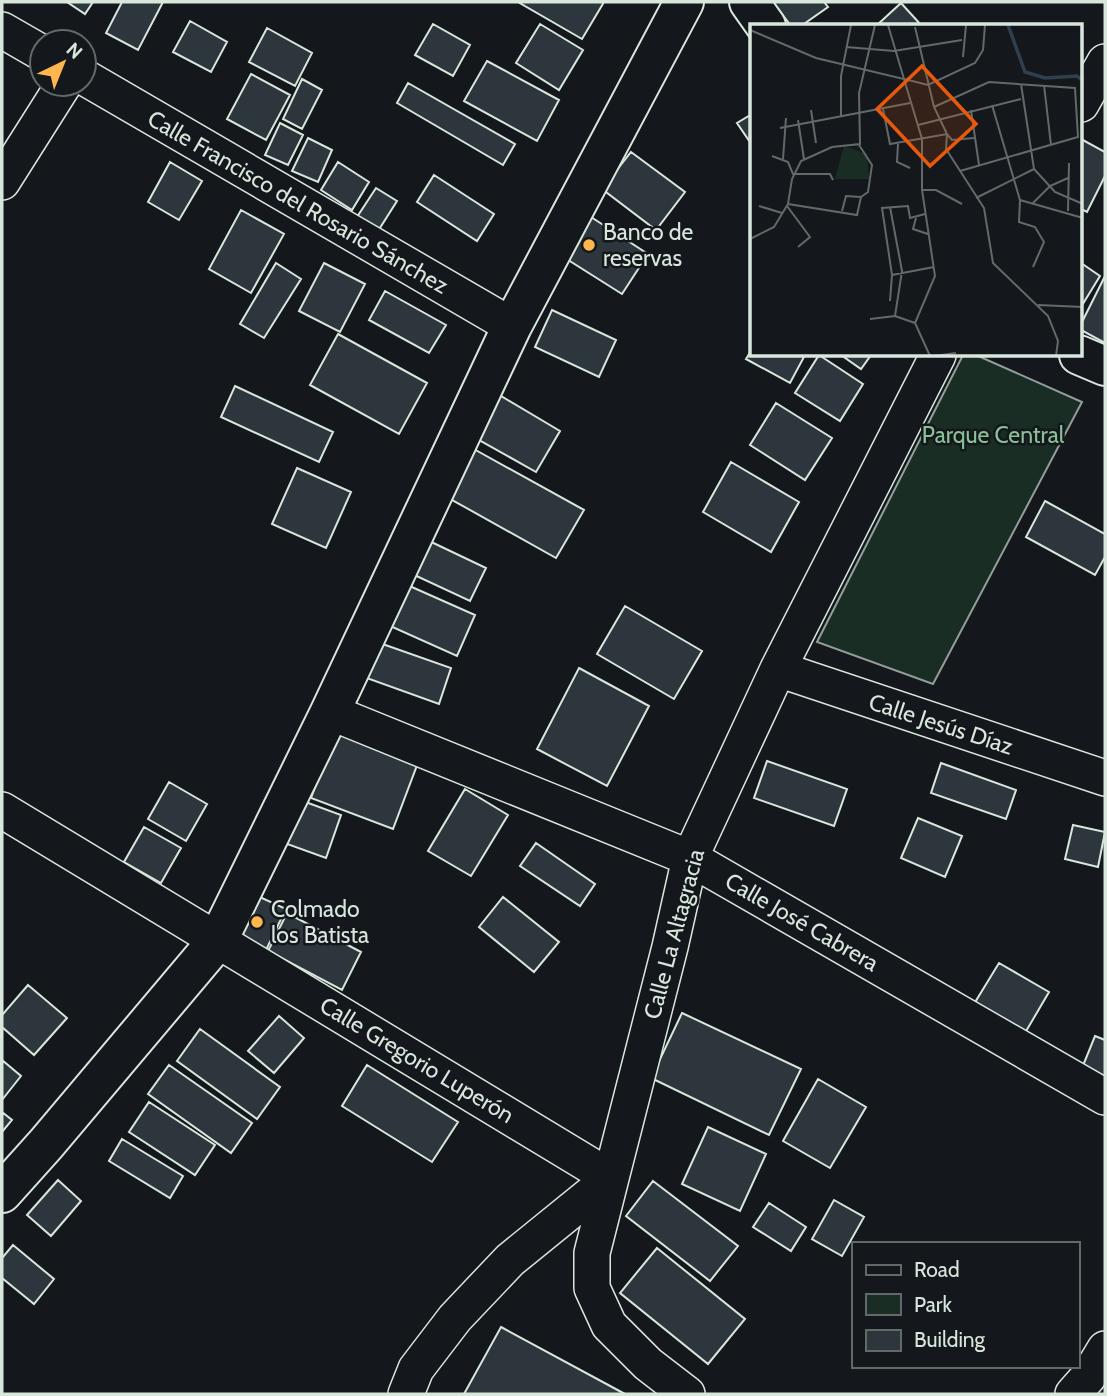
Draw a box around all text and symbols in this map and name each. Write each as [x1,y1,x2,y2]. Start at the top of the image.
inset map [750,24,1082,357]
north arrow [28,28,98,98]
text: N [61,38,87,64]
street label: Calle Francisco del Rosario Sánchez [143,104,453,300]
place label: Banco de reservas [603,218,693,272]
marker: Banco de reservas [581,237,597,253]
park label: Parque Central [922,421,1065,449]
street label: Calle Jesús Díaz [865,688,1017,761]
street label: Calle La Altagracia [638,846,710,1022]
street label: Calle José Cabrera [720,867,884,977]
place label: Colmado los Batista [271,895,369,949]
marker: Colmado los Batista [249,914,265,930]
street label: Calle Gregorio Luperón [315,991,519,1129]
legend [852,1242,1079,1368]
text: Road [914,1257,960,1282]
text: Park [914,1292,952,1317]
text: Building [914,1327,986,1352]

